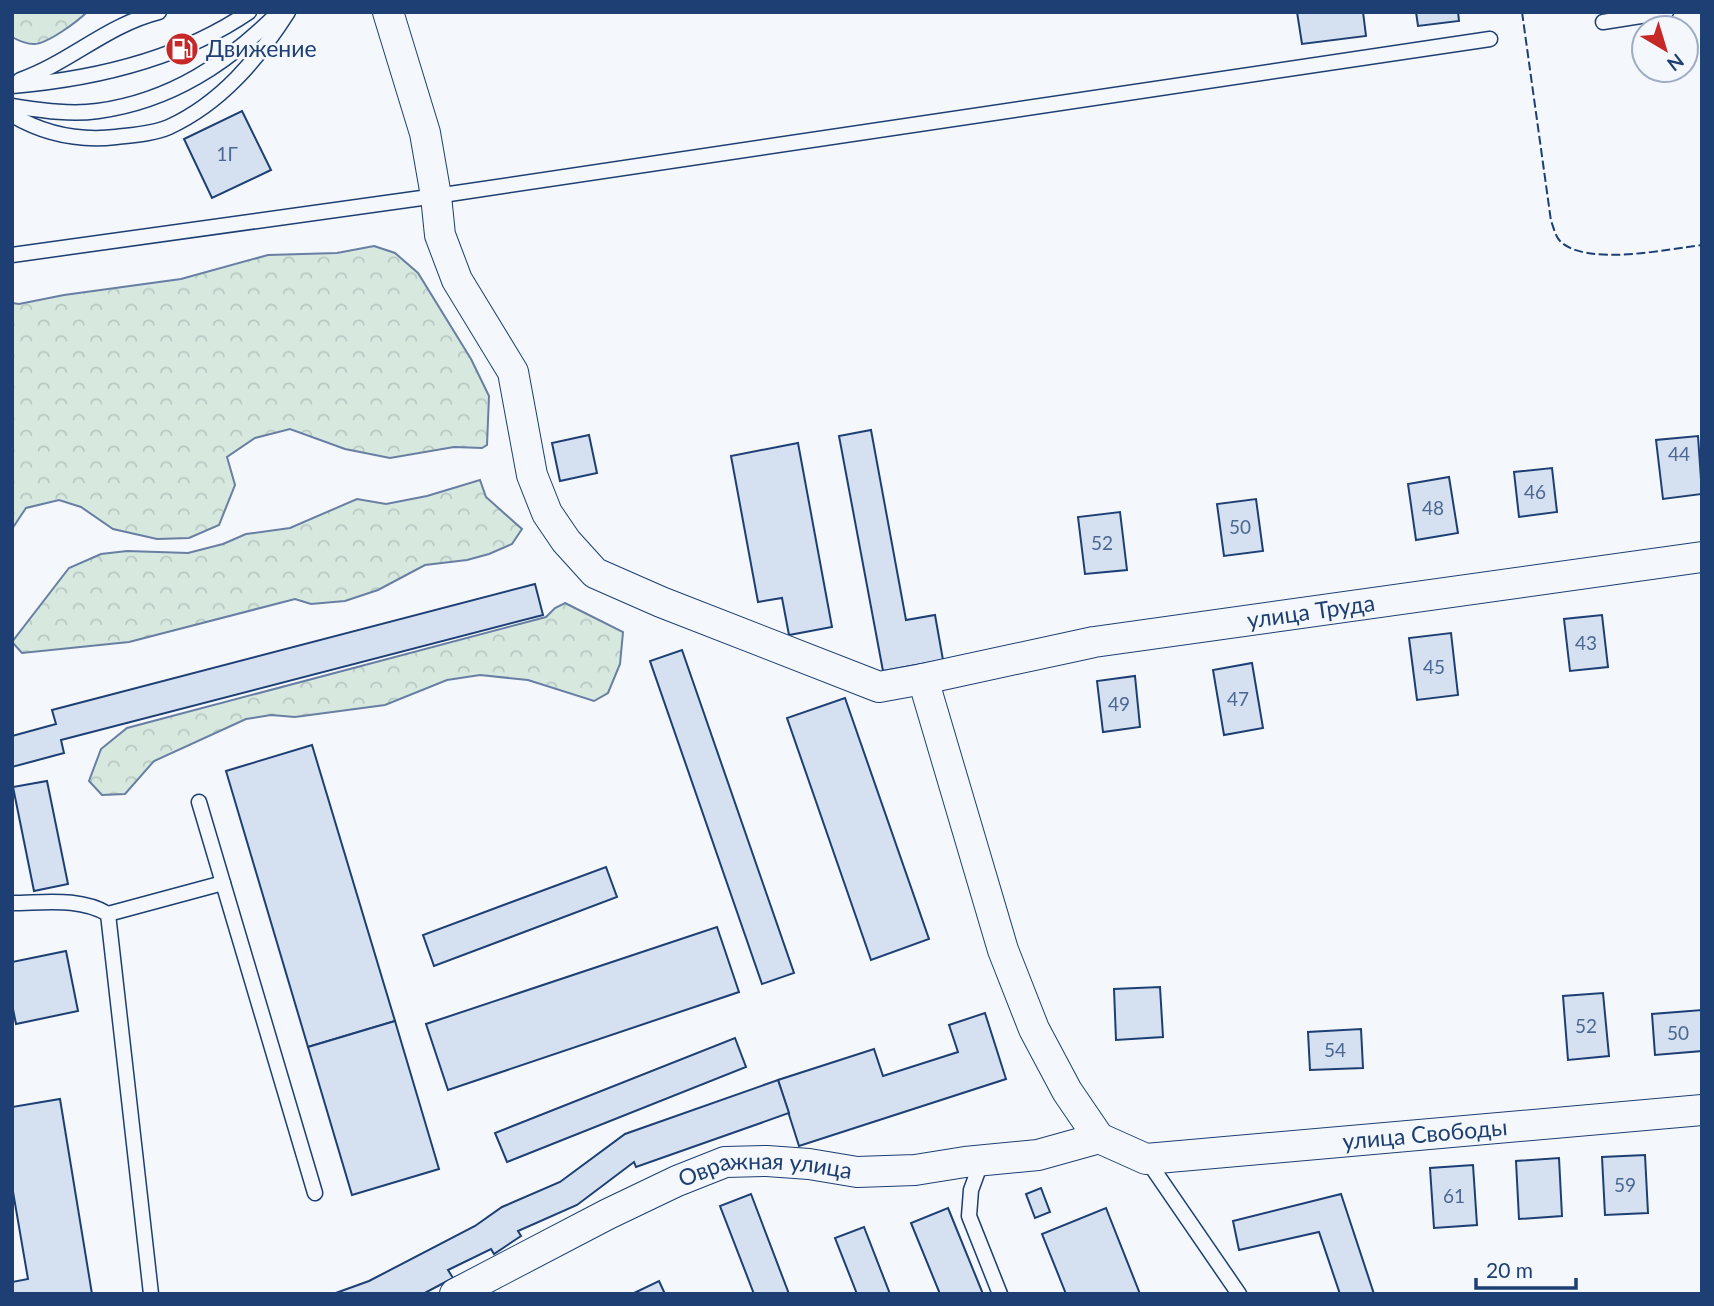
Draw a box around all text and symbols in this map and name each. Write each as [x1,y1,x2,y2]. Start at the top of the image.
north arrow [1630,14,1700,84]
fuel station icon: Движение [163,30,201,68]
place label: Движение [206,34,317,62]
text: N [1663,49,1689,76]
house number: 1Г [216,142,238,165]
house number: 44 [1668,442,1690,465]
house number: 46 [1524,480,1546,503]
house number: 48 [1422,496,1444,519]
house number: 50 [1229,515,1251,538]
house number: 52 [1091,531,1113,554]
street label: улица Труда [1245,588,1377,633]
house number: 43 [1575,631,1597,654]
house number: 45 [1423,655,1445,678]
house number: 47 [1227,687,1249,710]
house number: 49 [1108,692,1130,715]
house number: 52 [1575,1014,1597,1037]
house number: 50 [1667,1021,1689,1044]
house number: 54 [1324,1038,1346,1061]
street label: улица Свободы [1341,1112,1508,1155]
street label: Овражная улица [674,1146,854,1192]
house number: 59 [1614,1173,1636,1196]
house number: 61 [1443,1184,1465,1207]
scale bar [1476,1246,1576,1290]
text: 20 m [1486,1257,1533,1282]

